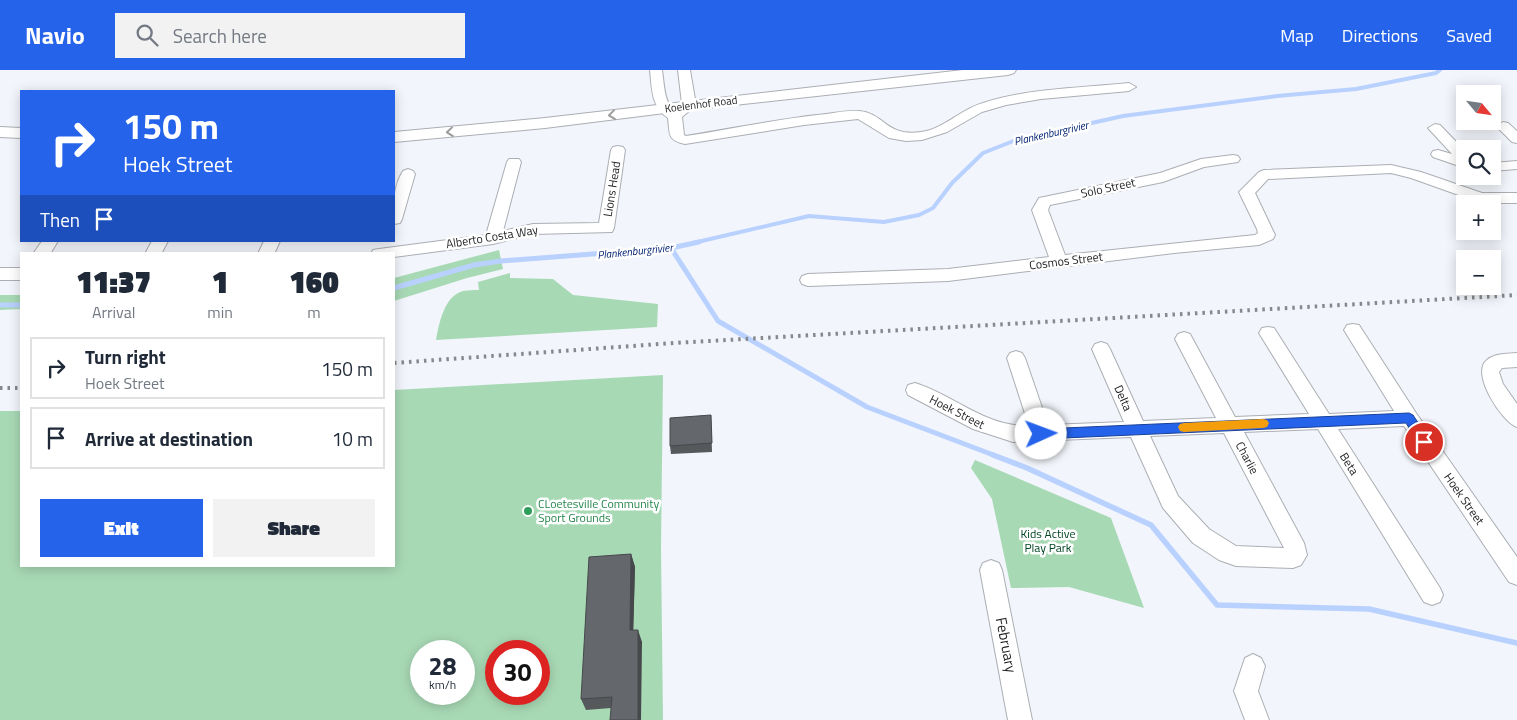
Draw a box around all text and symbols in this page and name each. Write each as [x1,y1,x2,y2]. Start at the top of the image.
search box [115,13,465,58]
text: Navio [25,17,85,53]
icon: search [133,21,161,49]
text: Search here [173,21,267,50]
text: Map [1280,22,1314,49]
text: Directions [1342,22,1418,49]
text: Saved [1446,22,1492,49]
north arrow [1456,85,1501,130]
map controls [1456,85,1501,295]
street label: Koelenhof Road [664,92,738,116]
text: 150 m [123,99,219,153]
one-way arrow [608,109,616,120]
icon: right [40,110,105,175]
water label: Plankenburgrivier [1012,116,1091,149]
one-way arrow [446,126,454,137]
button: search [1456,140,1501,185]
text: Hoek Street [123,147,233,181]
street label: Lions Head [598,160,625,218]
street label: Solo Street [1079,172,1138,203]
button: + [1456,195,1501,240]
text: Then [40,205,80,234]
icon: arrive [90,205,118,233]
street label: Alberto Costa Way [444,220,540,253]
water label: Plankenburgrivier [596,239,675,263]
street label: Cosmos Street [1028,246,1105,274]
button: − [1456,250,1501,295]
text: 11:37 [76,259,151,305]
text: 1 [212,259,228,305]
text: 160 [289,259,339,305]
text: Arrival [92,300,135,324]
text: min [207,300,233,324]
text: m [307,300,321,324]
text: Turn right [85,342,166,371]
icon: right [42,354,70,382]
text: 150 m [321,354,373,383]
text: Hoek Street [85,371,165,395]
street label: Delta [1109,382,1138,414]
street label: Hoek Street [926,390,989,434]
position arrow [1014,407,1066,459]
pin [1403,421,1445,463]
icon: arrive [42,424,70,452]
text: Arrive at destination [85,424,253,453]
text: 10 m [332,424,373,453]
icon: arrive [1410,428,1438,456]
street label: Charlie [1231,438,1264,478]
street label: Beta [1335,449,1364,479]
street label: Hoek Street [1439,469,1490,529]
place label: CLoetesville Community Sport Grounds [538,494,659,527]
button: Exit [40,499,203,557]
button: Share [213,499,375,557]
marker: CLoetesville Community Sport Grounds [522,505,534,517]
park label: Kids Active Play Park [1021,524,1075,557]
street label: February [990,615,1023,675]
speed limit sign: 30 [485,640,550,705]
text: 28 [428,647,457,685]
text: km/h [429,675,456,694]

